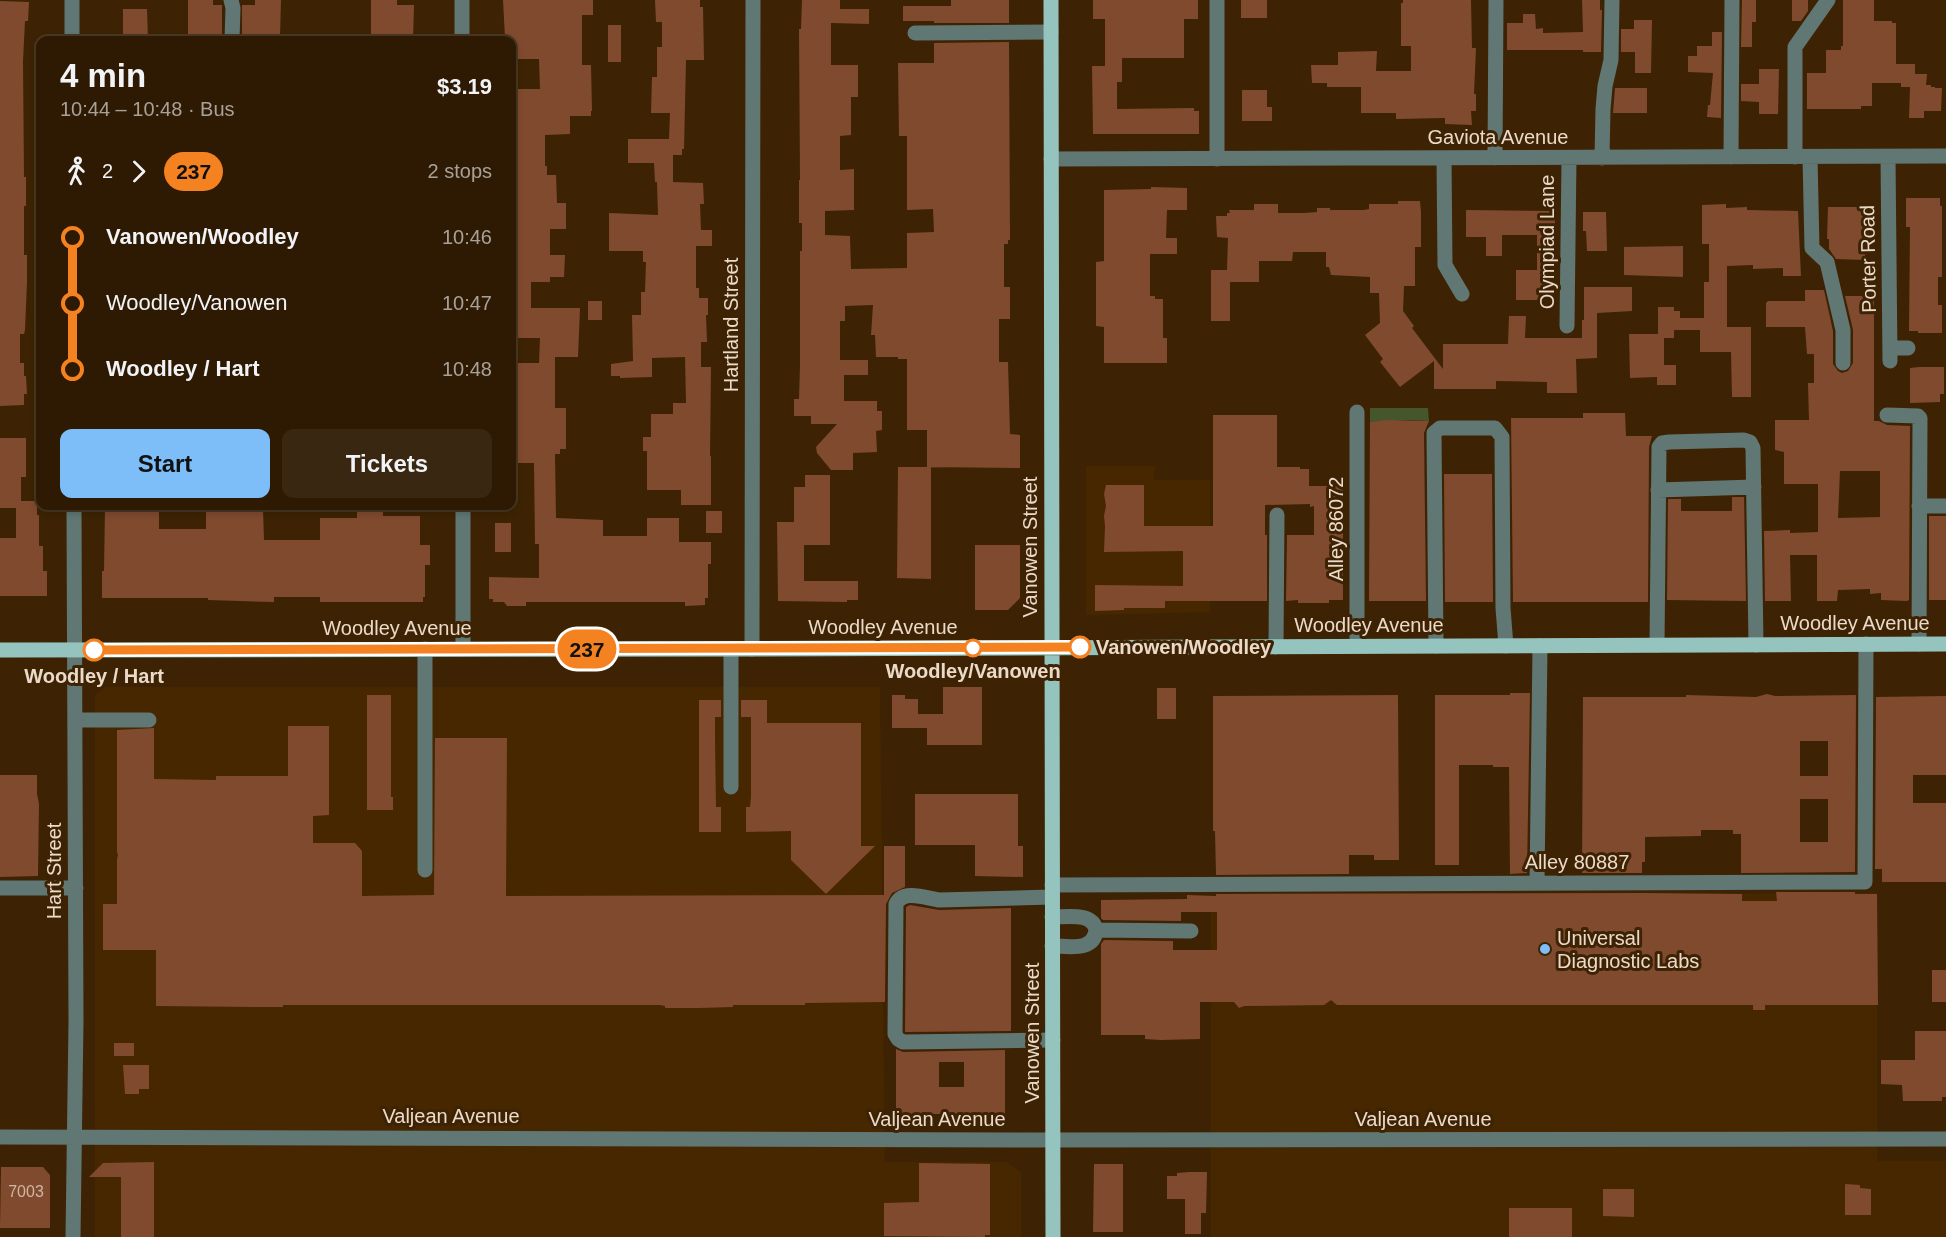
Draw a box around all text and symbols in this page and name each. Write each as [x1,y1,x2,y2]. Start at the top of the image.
text: 4 min [60,57,146,94]
text: $3.19 [437,74,492,99]
text: 10:44 – 10:48 · Bus [60,98,235,120]
street label: Gaviota Avenue [1428,126,1568,148]
icon: walk [60,155,93,188]
icon: forward [122,155,155,188]
text: 2 [102,160,113,182]
text: 237 [176,160,211,183]
text: 2 stops [428,160,492,182]
street label: Olympiad Lane [1536,175,1558,309]
street label: Porter Road [1856,205,1880,313]
text: Vanowen/Woodley [106,224,299,249]
text: 10:46 [442,226,492,248]
street label: Hartland Street [720,257,742,392]
text: Woodley/Vanowen [106,290,287,315]
text: 10:47 [442,292,492,314]
text: Woodley / Hart [106,356,260,381]
text: 10:48 [442,358,492,380]
button: Start [60,429,270,498]
button: Tickets [282,429,492,498]
street label: Vanowen Street [1019,476,1041,617]
street label: Alley 86072 [1325,477,1347,581]
street label: Woodley Avenue [1780,612,1930,634]
street label: Woodley Avenue [1294,614,1444,636]
street label: Woodley Avenue [808,616,958,638]
street label: Woodley Avenue [322,617,472,639]
line badge: 237 [552,630,622,668]
marker: Vanowen/Woodley [1069,636,1091,658]
place label: Vanowen/Woodley [1096,636,1272,658]
text: 237 [569,638,605,661]
marker: Woodley / Hart [83,639,105,661]
marker: Woodley/Vanowen [964,639,982,657]
place label: Woodley/Vanowen [885,660,1061,682]
place label: Woodley / Hart [24,665,164,687]
street label: Hart Street [43,822,65,919]
street label: Alley 80887 [1525,851,1629,873]
place label: Universal Diagnostic Labs [1557,927,1699,972]
marker: Universal Diagnostic Labs [1538,942,1552,956]
street label: Vanowen Street [1021,962,1043,1103]
street label: Valjean Avenue [382,1105,520,1127]
street label: Valjean Avenue [868,1108,1006,1130]
street label: Valjean Avenue [1354,1108,1492,1130]
house number: 7003 [8,1183,44,1200]

